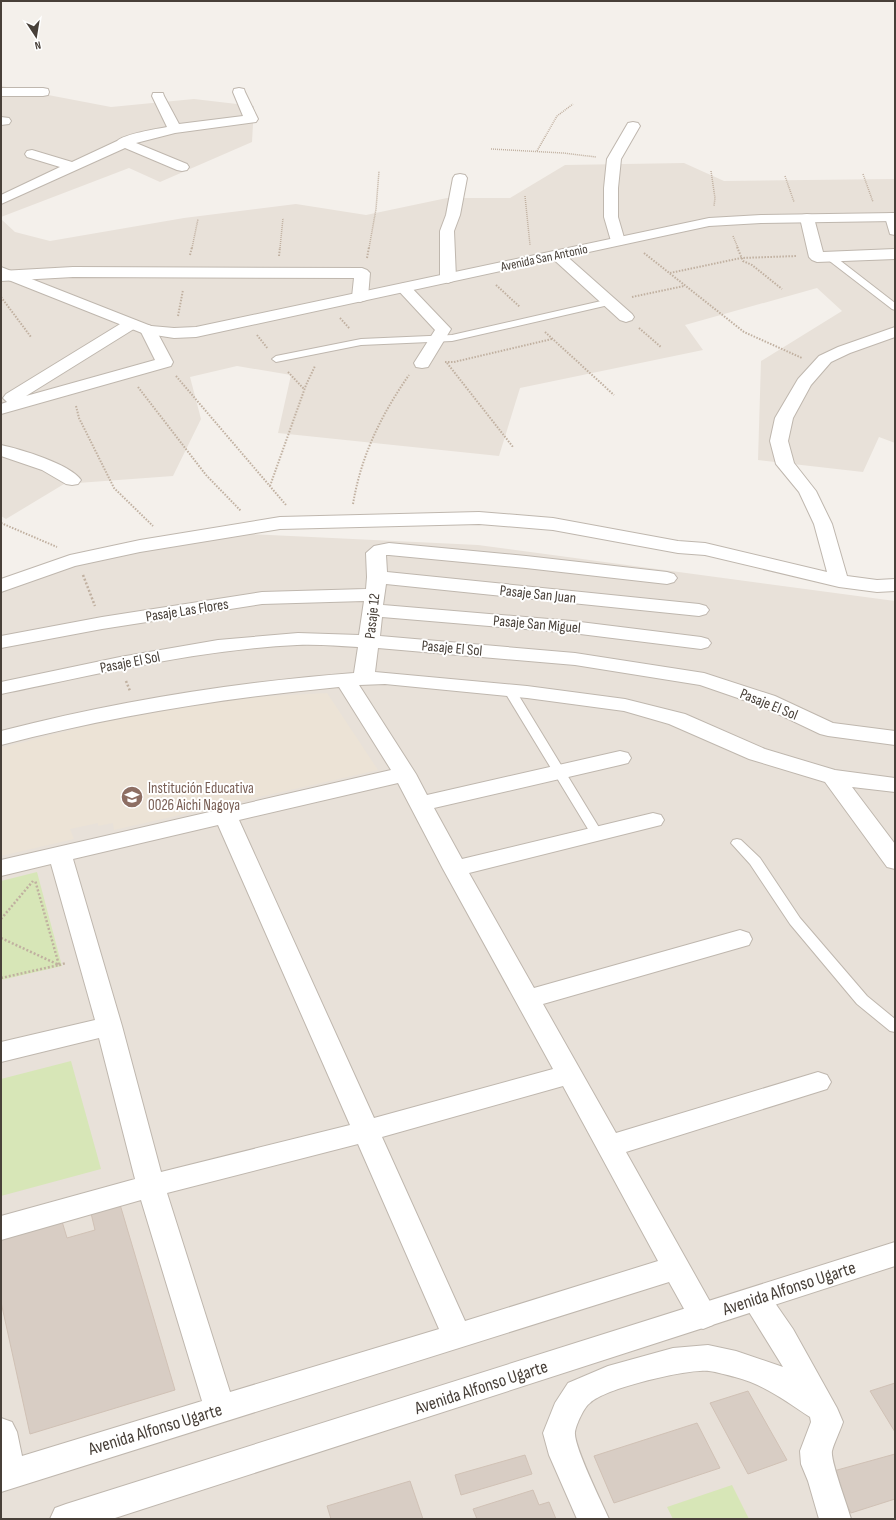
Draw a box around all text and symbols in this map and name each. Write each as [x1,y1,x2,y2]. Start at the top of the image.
north arrow [16,16,56,56]
text: N [34,38,42,52]
street label: Avenida San Antonio [498,241,589,275]
street label: Pasaje San Juan [499,581,577,608]
street label: Pasaje 12 [361,592,384,640]
street label: Pasaje Las Flores [144,595,230,626]
street label: Pasaje San Miguel [492,611,582,638]
street label: Pasaje El Sol [421,636,483,661]
street label: Pasaje El Sol [98,647,162,678]
street label: Pasaje El Sol [737,684,801,725]
place label: Institución Educativa 0026 Aichi Nagoya [148,779,254,815]
school or university icon: Institución Educativa 0026 Aichi Nagoya [119,784,145,810]
street label: Avenida Alfonso Ugarte [719,1257,858,1320]
street label: Avenida Alfonso Ugarte [411,1356,550,1419]
street label: Avenida Alfonso Ugarte [85,1399,225,1460]

